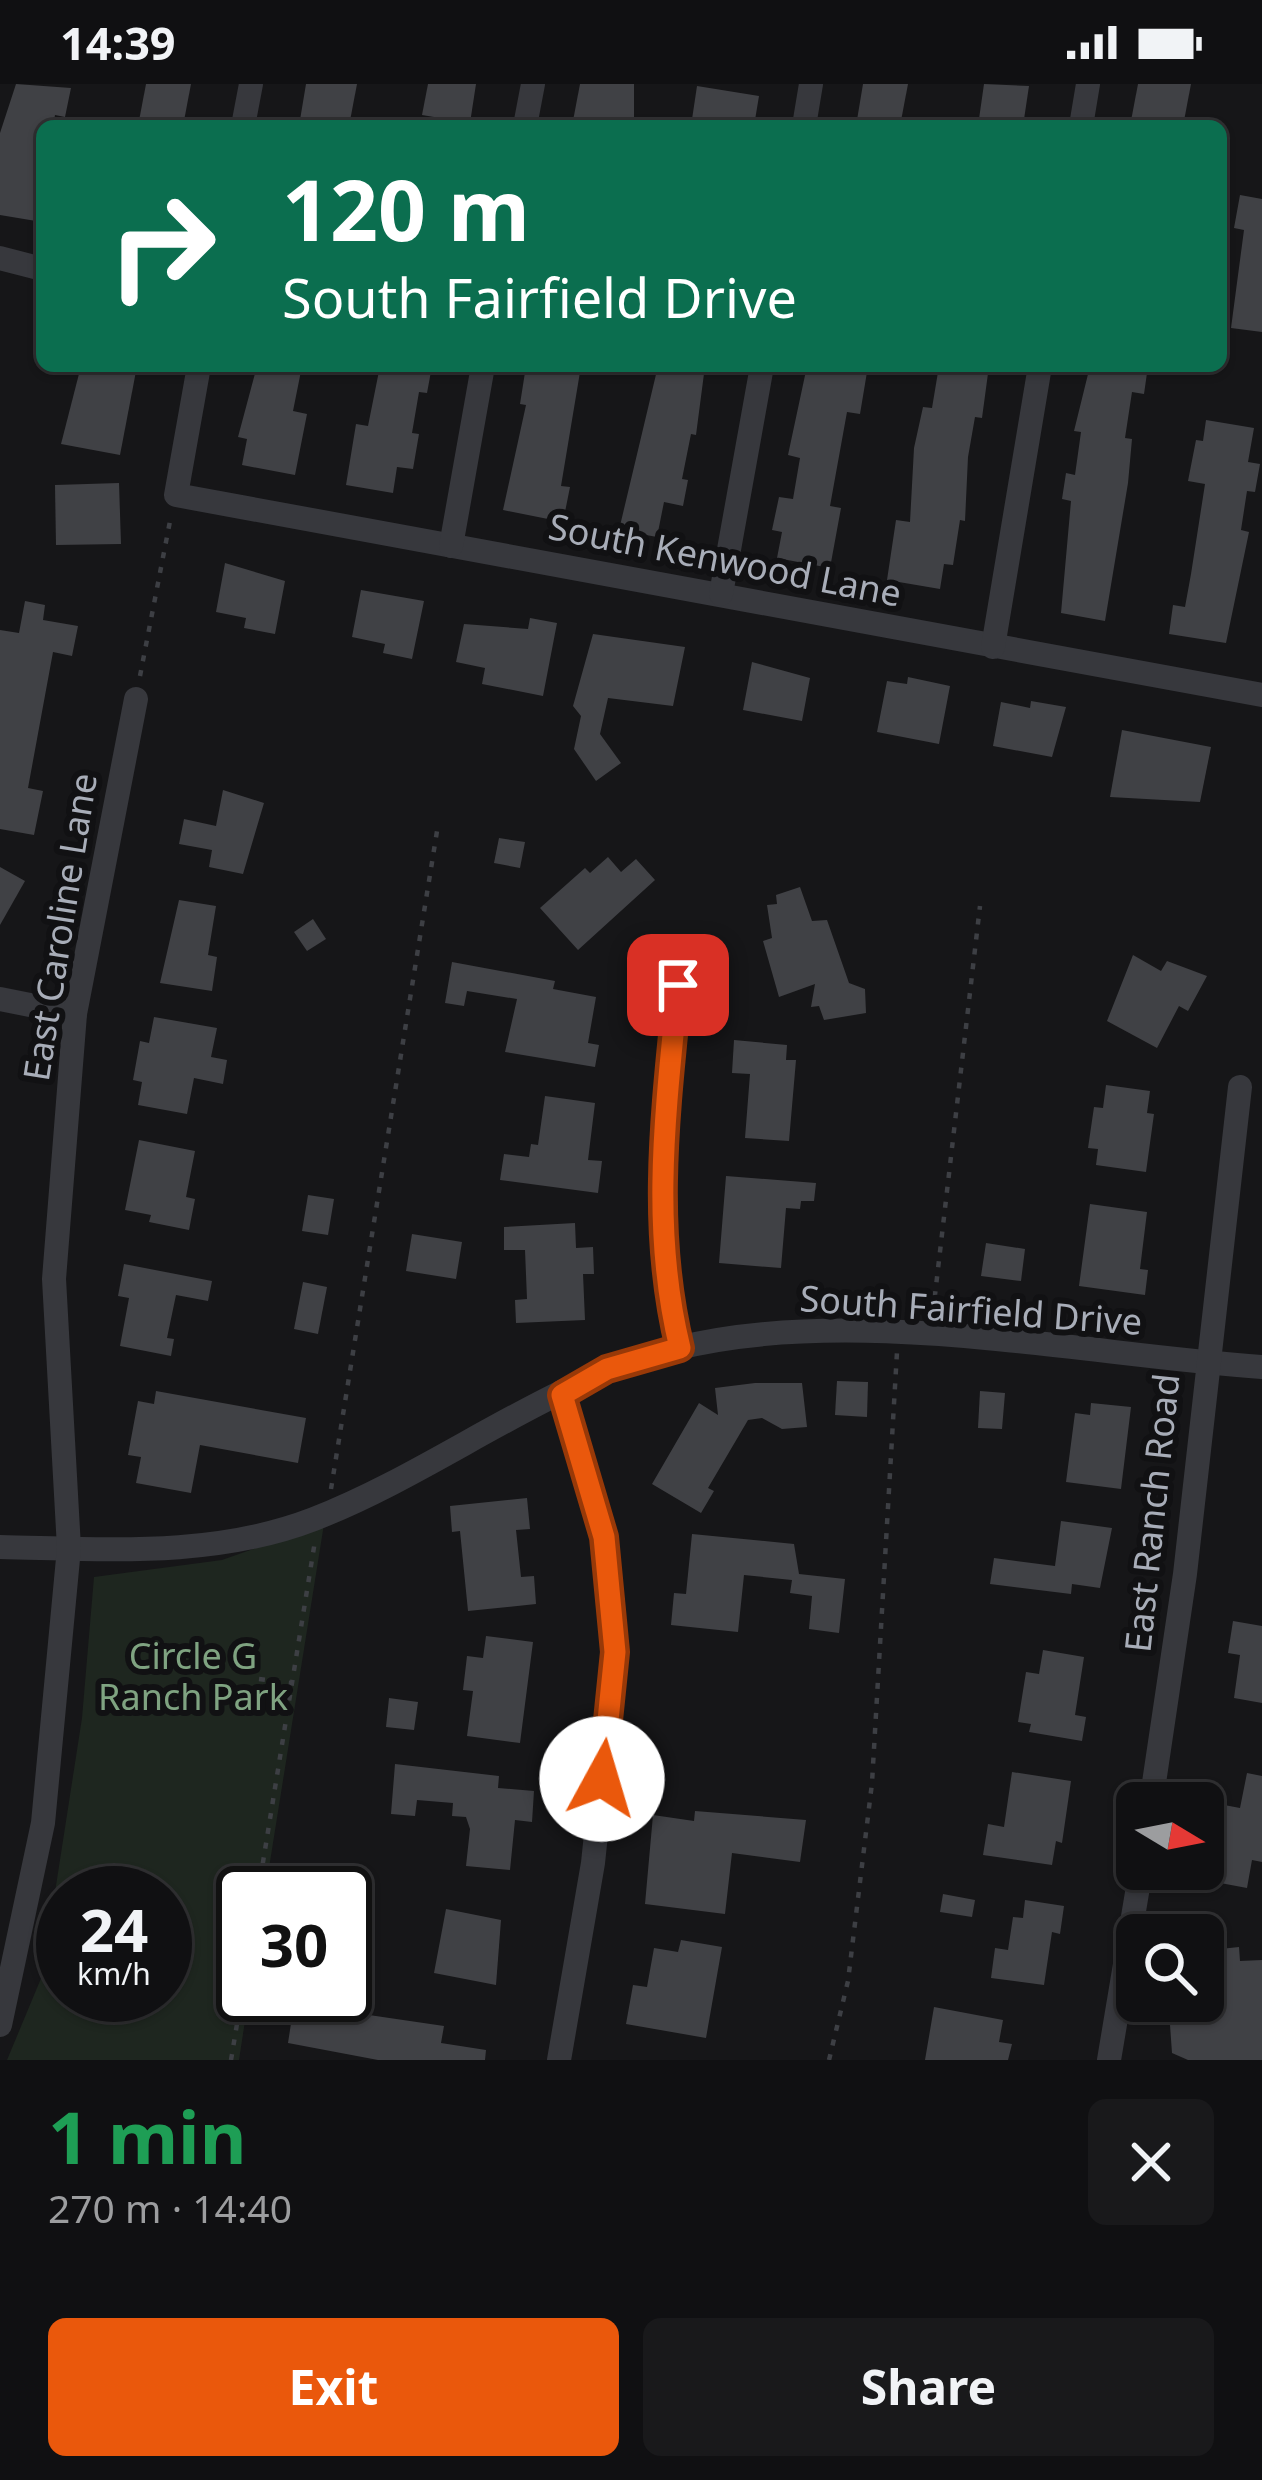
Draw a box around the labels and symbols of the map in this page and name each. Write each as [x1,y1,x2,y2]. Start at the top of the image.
street label: South Kenwood Lane [545,501,906,618]
street label: East Caroline Lane [11,770,108,1084]
pin [627,934,729,1036]
street label: South Fairfield Drive [798,1273,1144,1346]
street label: East Ranch Road [1113,1371,1191,1655]
park label: Circle G Ranch Park [98,1631,288,1721]
position arrow [539,1716,665,1842]
north arrow [1116,1782,1224,1890]
speed limit sign: 30 [216,1866,372,2022]

